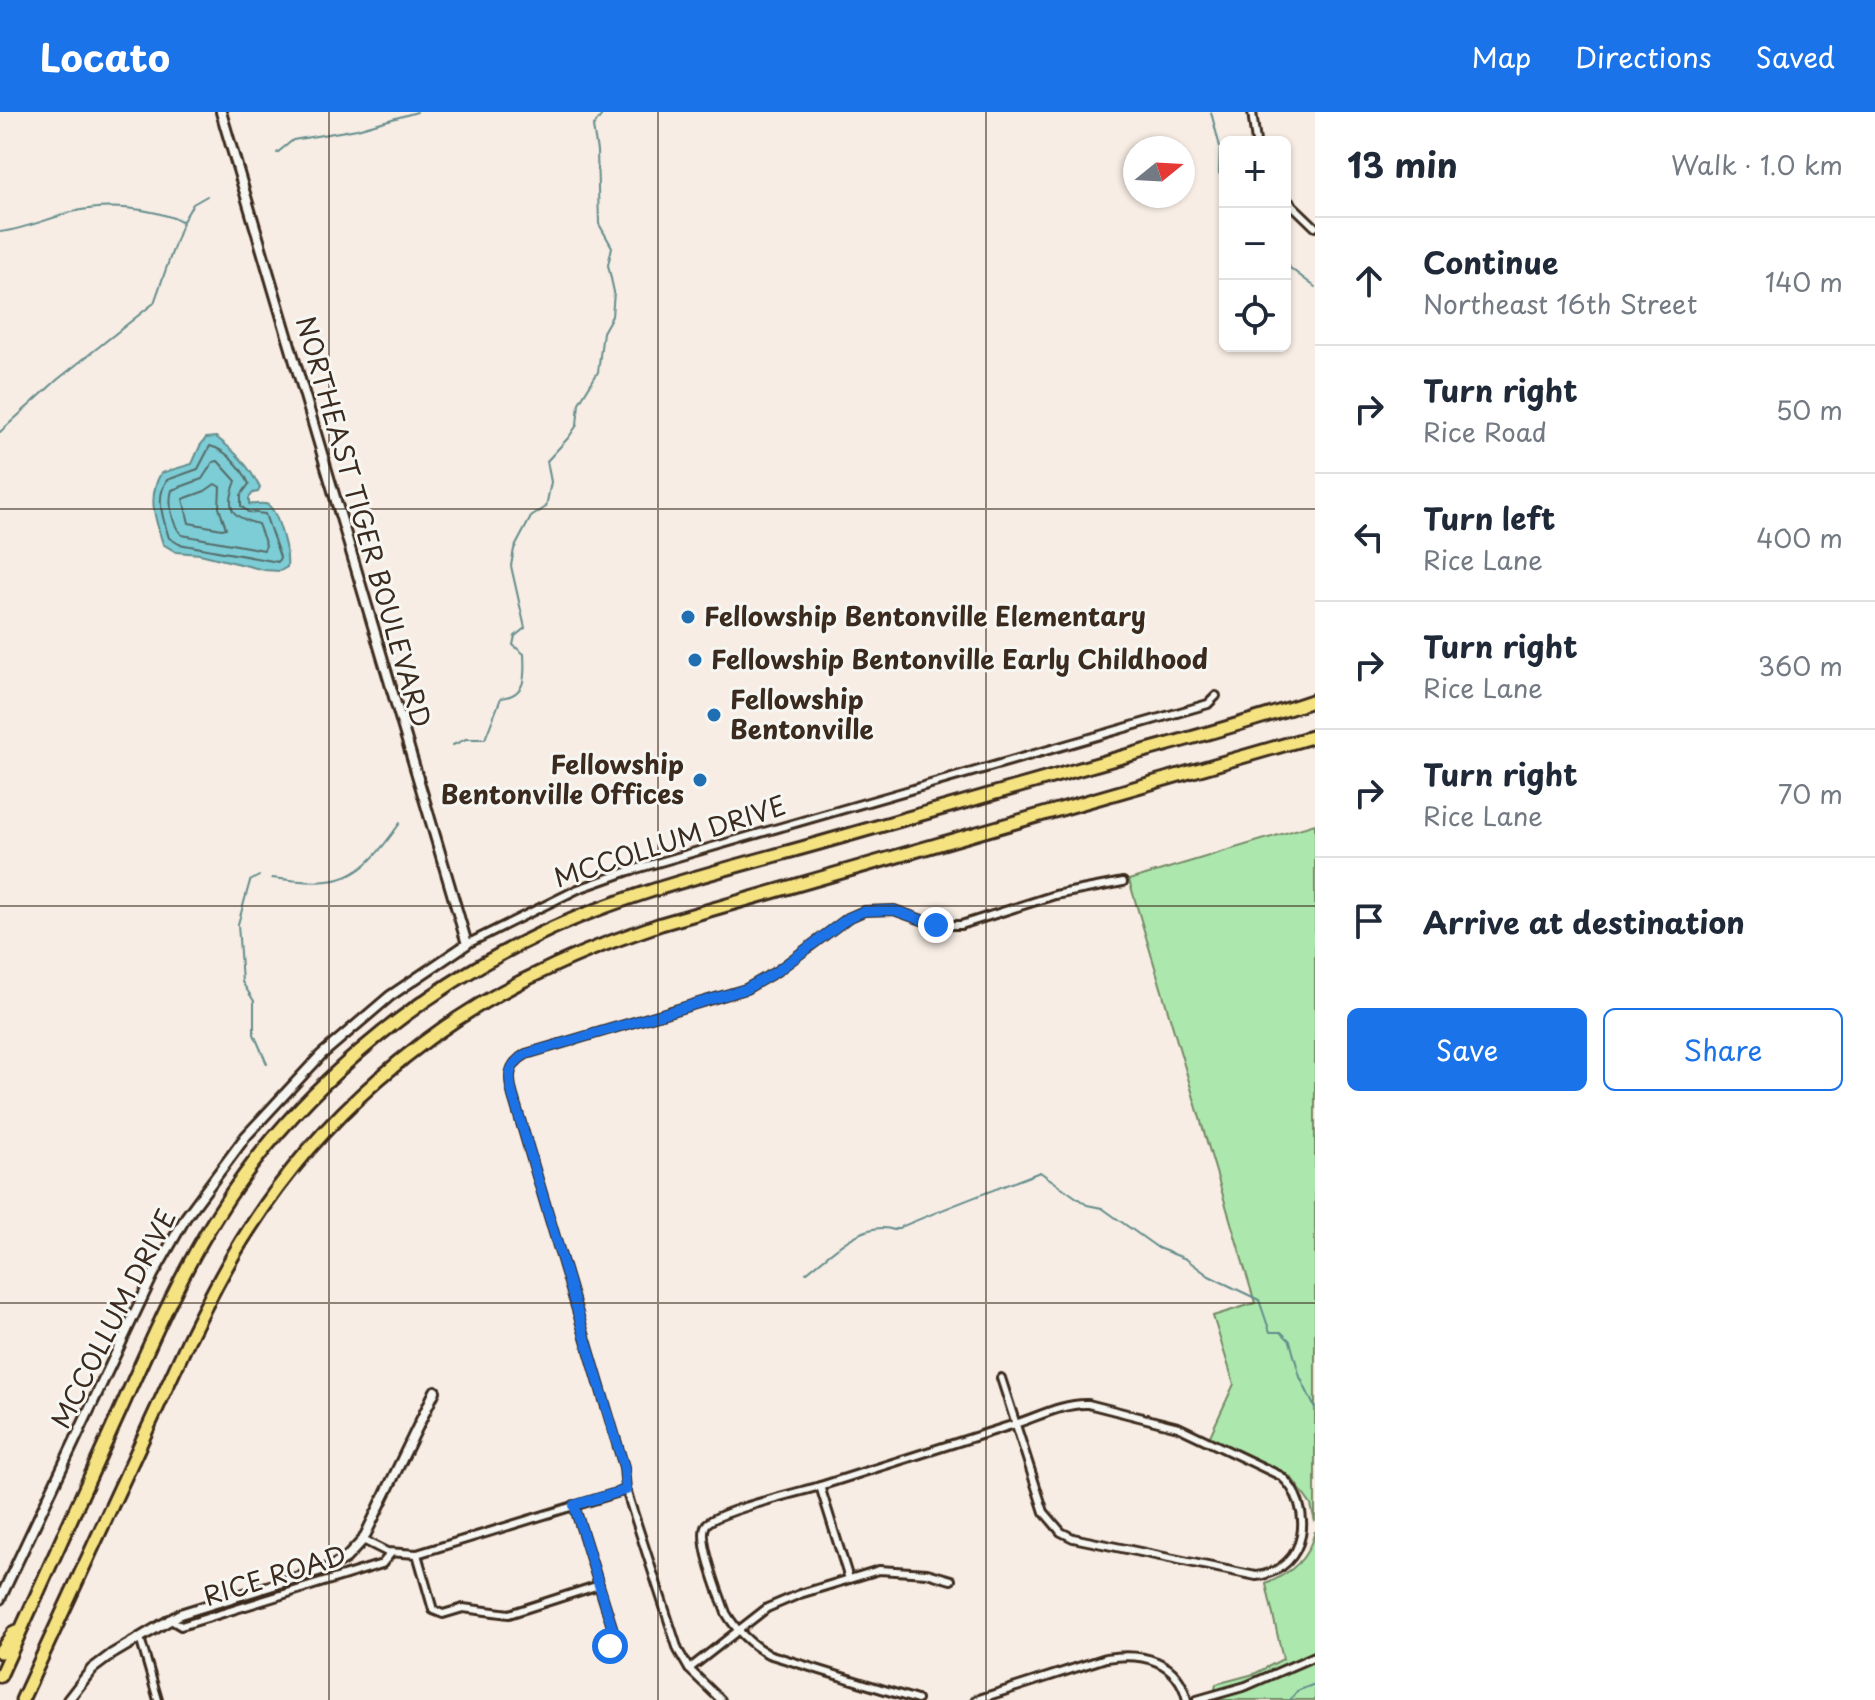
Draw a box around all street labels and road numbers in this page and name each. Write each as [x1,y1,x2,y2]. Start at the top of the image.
street label: NORTHEAST TIGER BOULEVARD [287,312,442,732]
street label: MCCOLLUM DRIVE [549,785,791,896]
street label: MCCOLLUM DRIVE [40,1202,185,1435]
street label: RICE ROAD [198,1534,351,1615]

